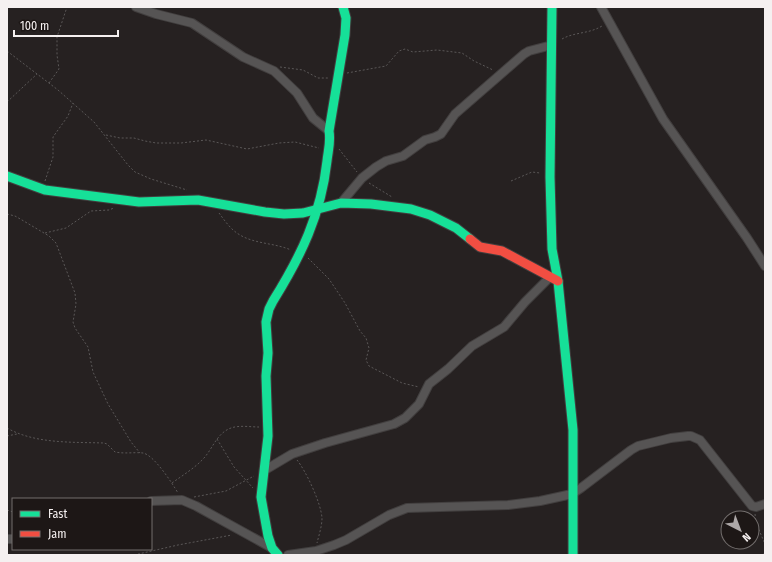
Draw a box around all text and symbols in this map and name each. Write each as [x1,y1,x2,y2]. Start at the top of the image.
scale bar [14,12,118,38]
text: 100 m [20,19,49,33]
legend [12,498,152,550]
text: Fast [48,507,67,521]
north arrow [720,510,760,550]
text: Jam [48,527,66,541]
text: N [740,530,753,544]

